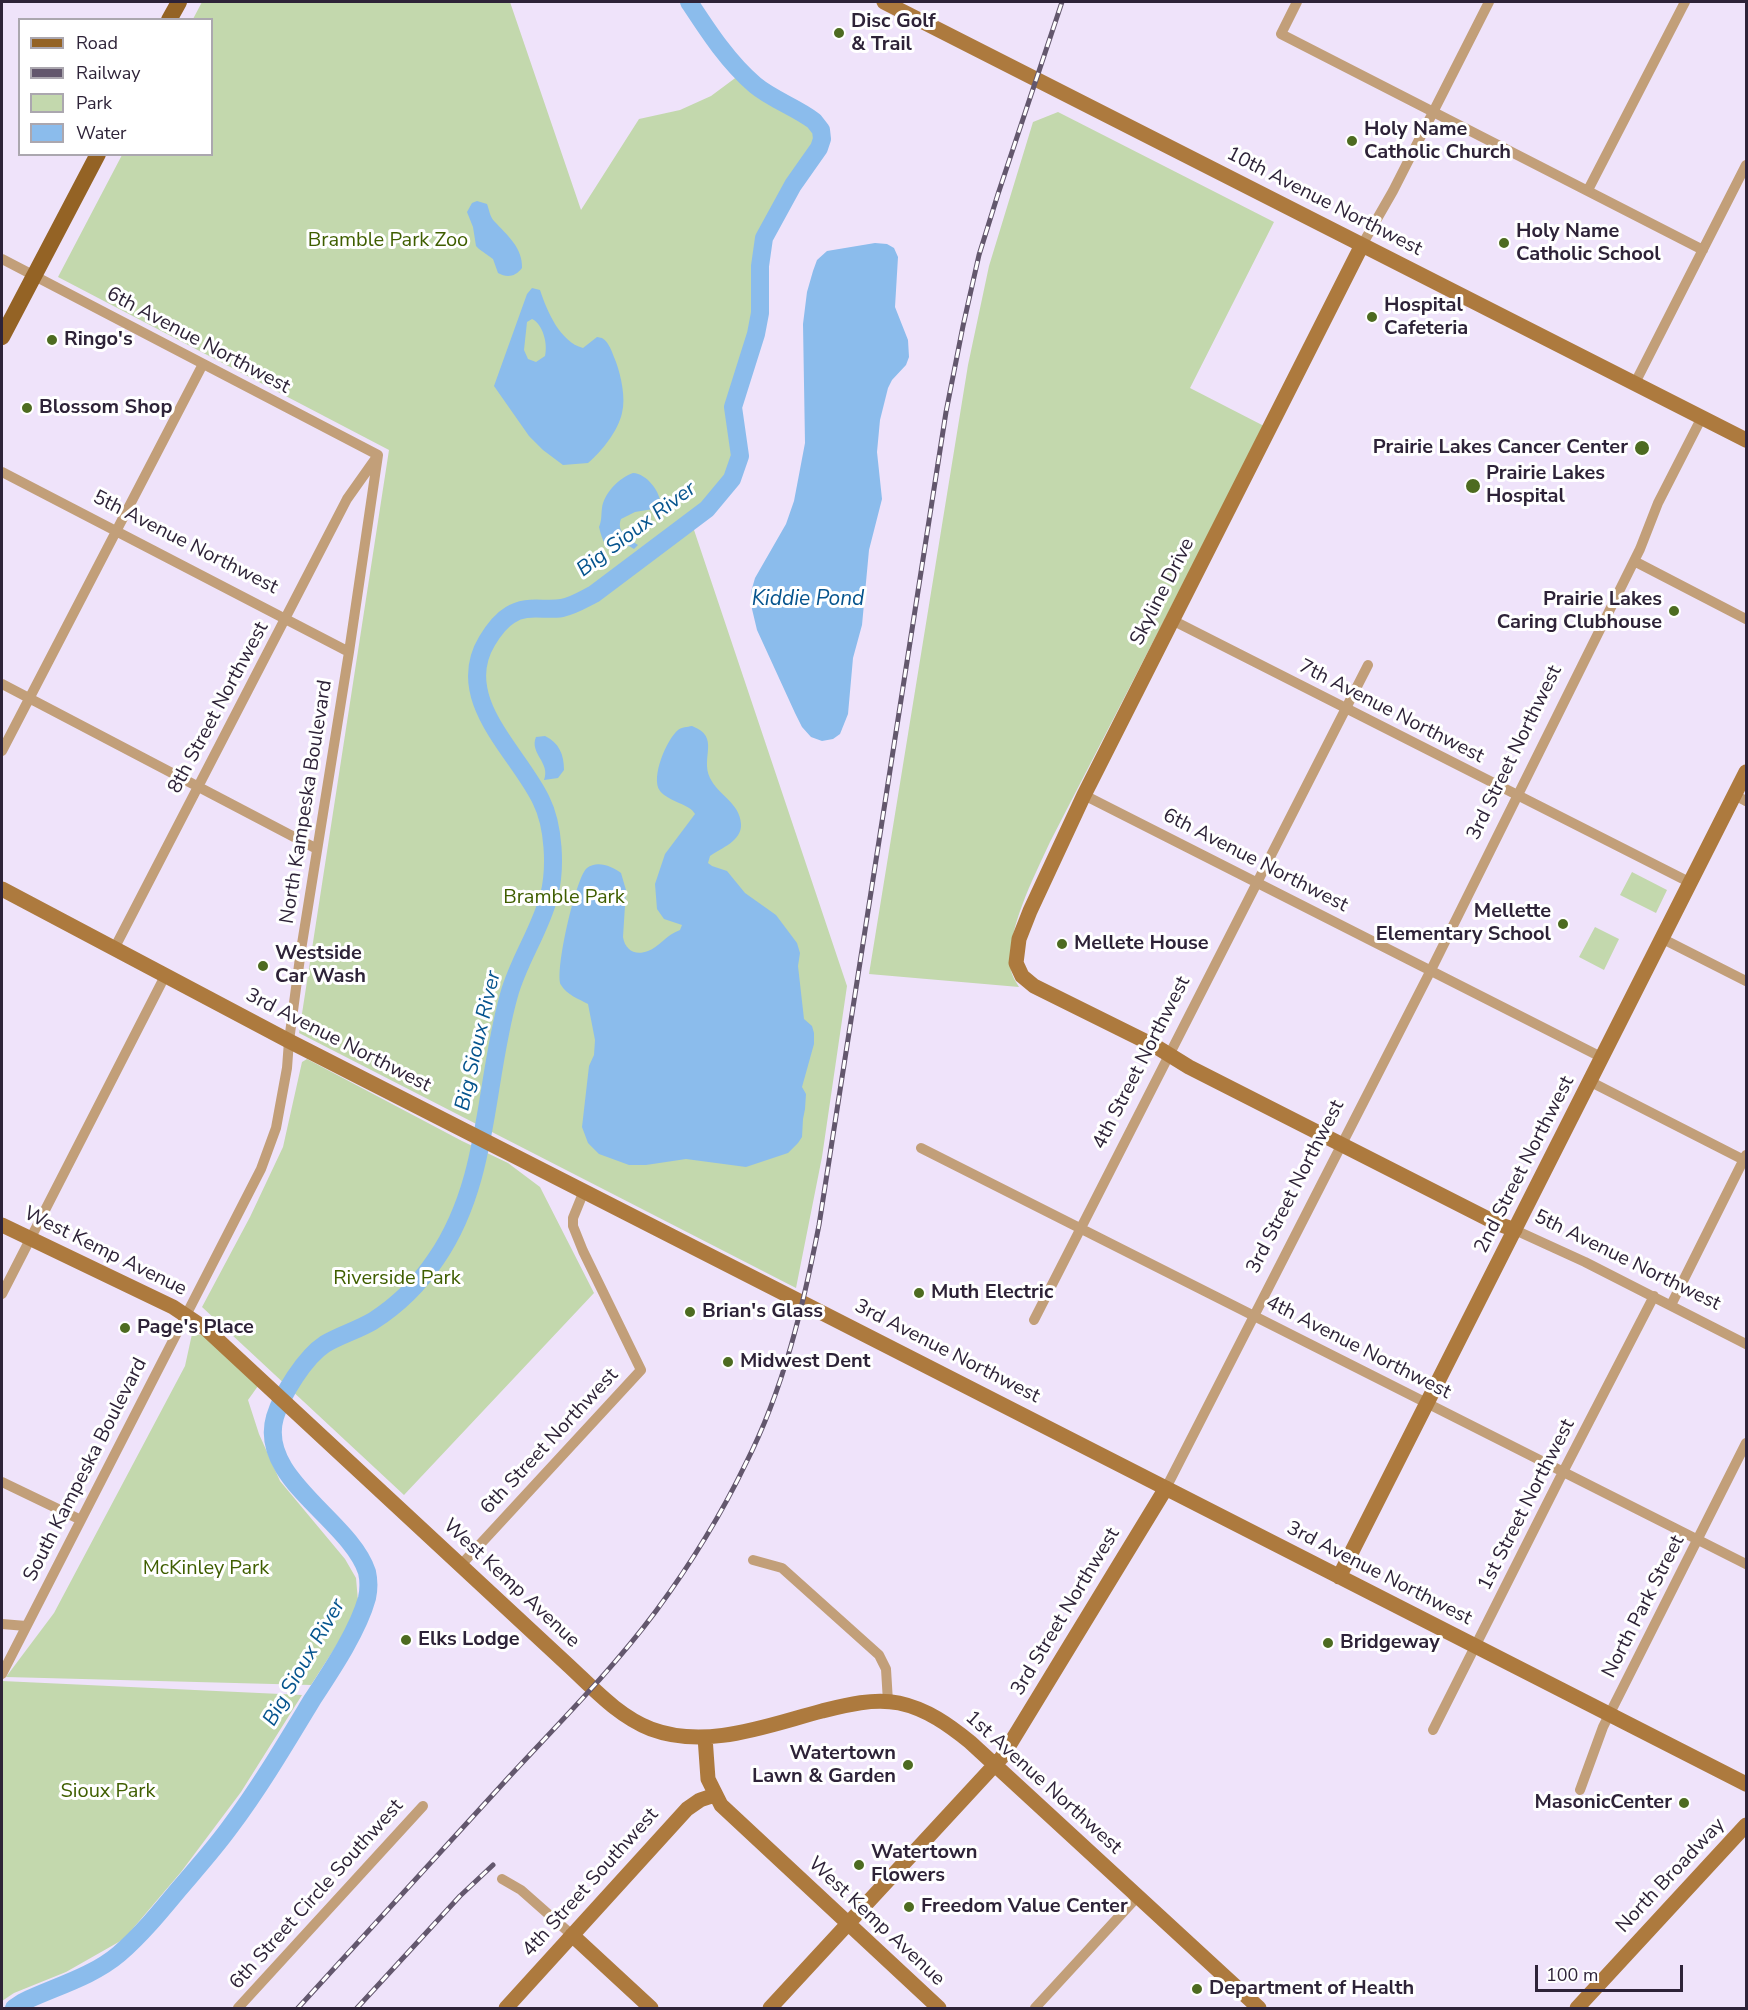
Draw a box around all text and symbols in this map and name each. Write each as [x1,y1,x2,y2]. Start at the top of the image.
place label: Disc Golf & Trail [851,10,936,57]
legend [18,18,213,156]
marker: Disc Golf & Trail [832,26,846,40]
text: Road [76,31,118,55]
text: Railway [76,61,141,85]
text: Park [76,91,112,115]
place label: Holy Name Catholic Church [1364,118,1511,165]
text: Water [76,121,127,145]
marker: Holy Name Catholic Church [1345,134,1359,148]
street label: 10th Avenue Northwest [1222,142,1426,262]
place label: Holy Name Catholic School [1516,220,1661,267]
park label: Bramble Park Zoo [308,229,468,253]
marker: Holy Name Catholic School [1497,236,1511,250]
street label: 6th Avenue Northwest [102,282,294,400]
place label: Hospital Cafeteria [1384,294,1468,341]
marker: Hospital Cafeteria [1365,310,1379,324]
place label: Ringo's [64,328,133,352]
marker: Ringo's [45,333,59,347]
place label: Blossom Shop [39,396,172,420]
marker: Blossom Shop [20,401,34,415]
place label: Prairie Lakes Cancer Center [1373,436,1628,460]
marker: Prairie Lakes Cancer Center [1633,439,1651,457]
place label: Prairie Lakes Hospital [1486,462,1605,509]
water label: Big Sioux River [572,477,702,583]
marker: Prairie Lakes Hospital [1464,477,1482,495]
street label: 5th Avenue Northwest [88,486,282,600]
street label: Skyline Drive [1126,534,1200,650]
water label: Kiddie Pond [752,587,864,613]
place label: Prairie Lakes Caring Clubhouse [1497,588,1662,635]
marker: Prairie Lakes Caring Clubhouse [1667,604,1681,618]
street label: 8th Street Northwest [164,618,274,798]
street label: 7th Avenue Northwest [1294,655,1488,769]
street label: 3rd Street Northwest [1462,662,1568,844]
street label: North Kampeska Boulevard [276,678,338,926]
street label: 6th Avenue Northwest [1158,804,1352,918]
park label: Bramble Park [503,886,625,910]
place label: Mellette Elementary School [1376,900,1551,947]
marker: Mellette Elementary School [1556,917,1570,931]
place label: Mellete House [1074,932,1209,956]
marker: Mellete House [1055,937,1069,951]
place label: Westside Car Wash [275,942,366,989]
marker: Westside Car Wash [256,959,270,973]
water label: Big Sioux River [451,969,507,1113]
street label: 4th Street Northwest [1088,973,1196,1153]
street label: 3rd Avenue Northwest [241,984,435,1098]
street label: 2nd Street Northwest [1470,1072,1580,1258]
street label: 3rd Street Northwest [1242,1096,1350,1278]
street label: West Kemp Avenue [20,1202,190,1302]
street label: 5th Avenue Northwest [1530,1205,1724,1317]
park label: Riverside Park [333,1267,461,1291]
place label: Muth Electric [931,1281,1053,1305]
marker: Muth Electric [912,1286,926,1300]
street label: 4th Avenue Northwest [1261,1291,1455,1405]
street label: 3rd Avenue Northwest [850,1295,1044,1409]
place label: Brian's Glass [702,1300,823,1324]
marker: Brian's Glass [683,1305,697,1319]
place label: Page's Place [137,1316,254,1340]
marker: Page's Place [118,1321,132,1335]
place label: Midwest Dent [740,1350,870,1374]
street label: South Kampeska Boulevard [19,1354,153,1586]
marker: Midwest Dent [721,1355,735,1369]
street label: 6th Street Northwest [476,1364,624,1520]
street label: 1st Street Northwest [1473,1415,1581,1595]
street label: West Kemp Avenue [438,1515,584,1653]
street label: 3rd Avenue Northwest [1282,1517,1476,1631]
street label: 3rd Street Northwest [1006,1524,1126,1700]
street label: North Park Street [1598,1532,1690,1682]
park label: McKinley Park [143,1557,269,1581]
water label: Big Sioux River [258,1595,352,1731]
place label: Elks Lodge [418,1628,520,1652]
place label: Bridgeway [1340,1631,1440,1655]
marker: Elks Lodge [399,1633,413,1647]
marker: Bridgeway [1321,1636,1335,1650]
street label: 1st Avenue Northwest [960,1706,1126,1860]
place label: Watertown Lawn & Garden [752,1742,896,1789]
marker: Watertown Lawn & Garden [901,1758,915,1772]
park label: Sioux Park [61,1780,155,1804]
place label: MasonicCenter [1535,1791,1672,1815]
street label: 6th Street Circle Southwest [225,1795,409,1995]
marker: MasonicCenter [1677,1796,1691,1810]
street label: 4th Street Southwest [518,1804,664,1962]
street label: North Broadway [1612,1814,1730,1938]
place label: Watertown Flowers [871,1841,977,1888]
street label: West Kemp Avenue [803,1853,949,1991]
marker: Watertown Flowers [852,1858,866,1872]
place label: Freedom Value Center [921,1895,1128,1919]
marker: Freedom Value Center [902,1900,916,1914]
scale bar [1538,1953,1686,1991]
text: 100 m [1546,1963,1598,1987]
place label: Department of Health [1209,1977,1414,2001]
marker: Department of Health [1190,1982,1204,1996]

